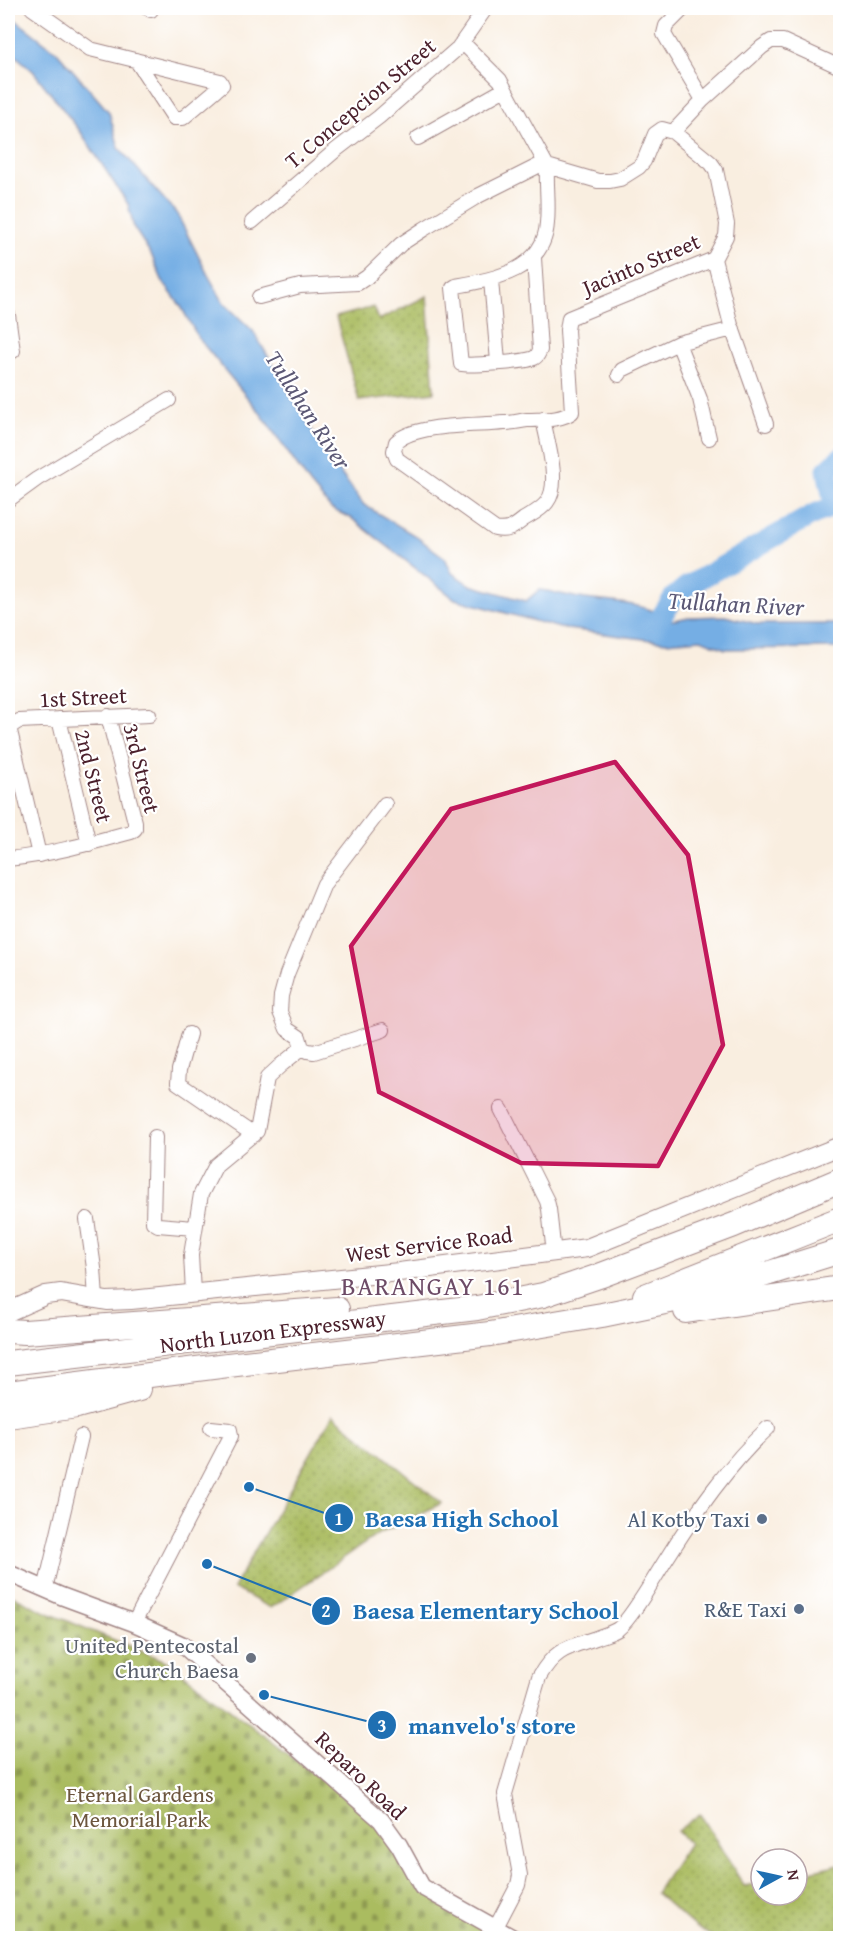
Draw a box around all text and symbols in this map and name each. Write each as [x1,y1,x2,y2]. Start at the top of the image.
street label: T. Concepcion Street [277,30,443,176]
street label: Jacinto Street [574,225,705,304]
water label: Tullahan River [257,343,361,477]
water label: Tullahan River [667,582,806,625]
street label: 1st Street [38,679,128,715]
street label: 3rd Street [115,720,169,817]
street label: 2nd Street [67,726,121,826]
street label: West Service Road [344,1218,514,1270]
district label: BARANGAY 161 [341,1266,525,1305]
street label: North Luzon Expressway [158,1301,388,1361]
callout: Baesa High School [324,1497,571,1539]
text: Baesa High School [365,1501,559,1536]
place label: Al Kotby Taxi [627,1503,750,1535]
text: 1 [334,1505,344,1532]
marker: Al Kotby Taxi [755,1512,769,1526]
callout: Baesa Elementary School [311,1590,631,1632]
text: Baesa Elementary School [353,1593,620,1628]
place label: R&E Taxi [704,1593,787,1625]
text: 2 [321,1597,331,1624]
marker: R&E Taxi [792,1602,806,1616]
place label: United Pentecostal Church Baesa [65,1629,240,1686]
marker: United Pentecostal Church Baesa [244,1651,258,1665]
callout: manvelo's store [367,1704,588,1746]
text: manvelo's store [408,1708,576,1743]
text: 3 [377,1712,387,1739]
street label: Reparo Road [308,1723,414,1827]
park label: Eternal Gardens Memorial Park [66,1778,214,1835]
north arrow [749,1847,809,1907]
text: N [781,1868,807,1882]

